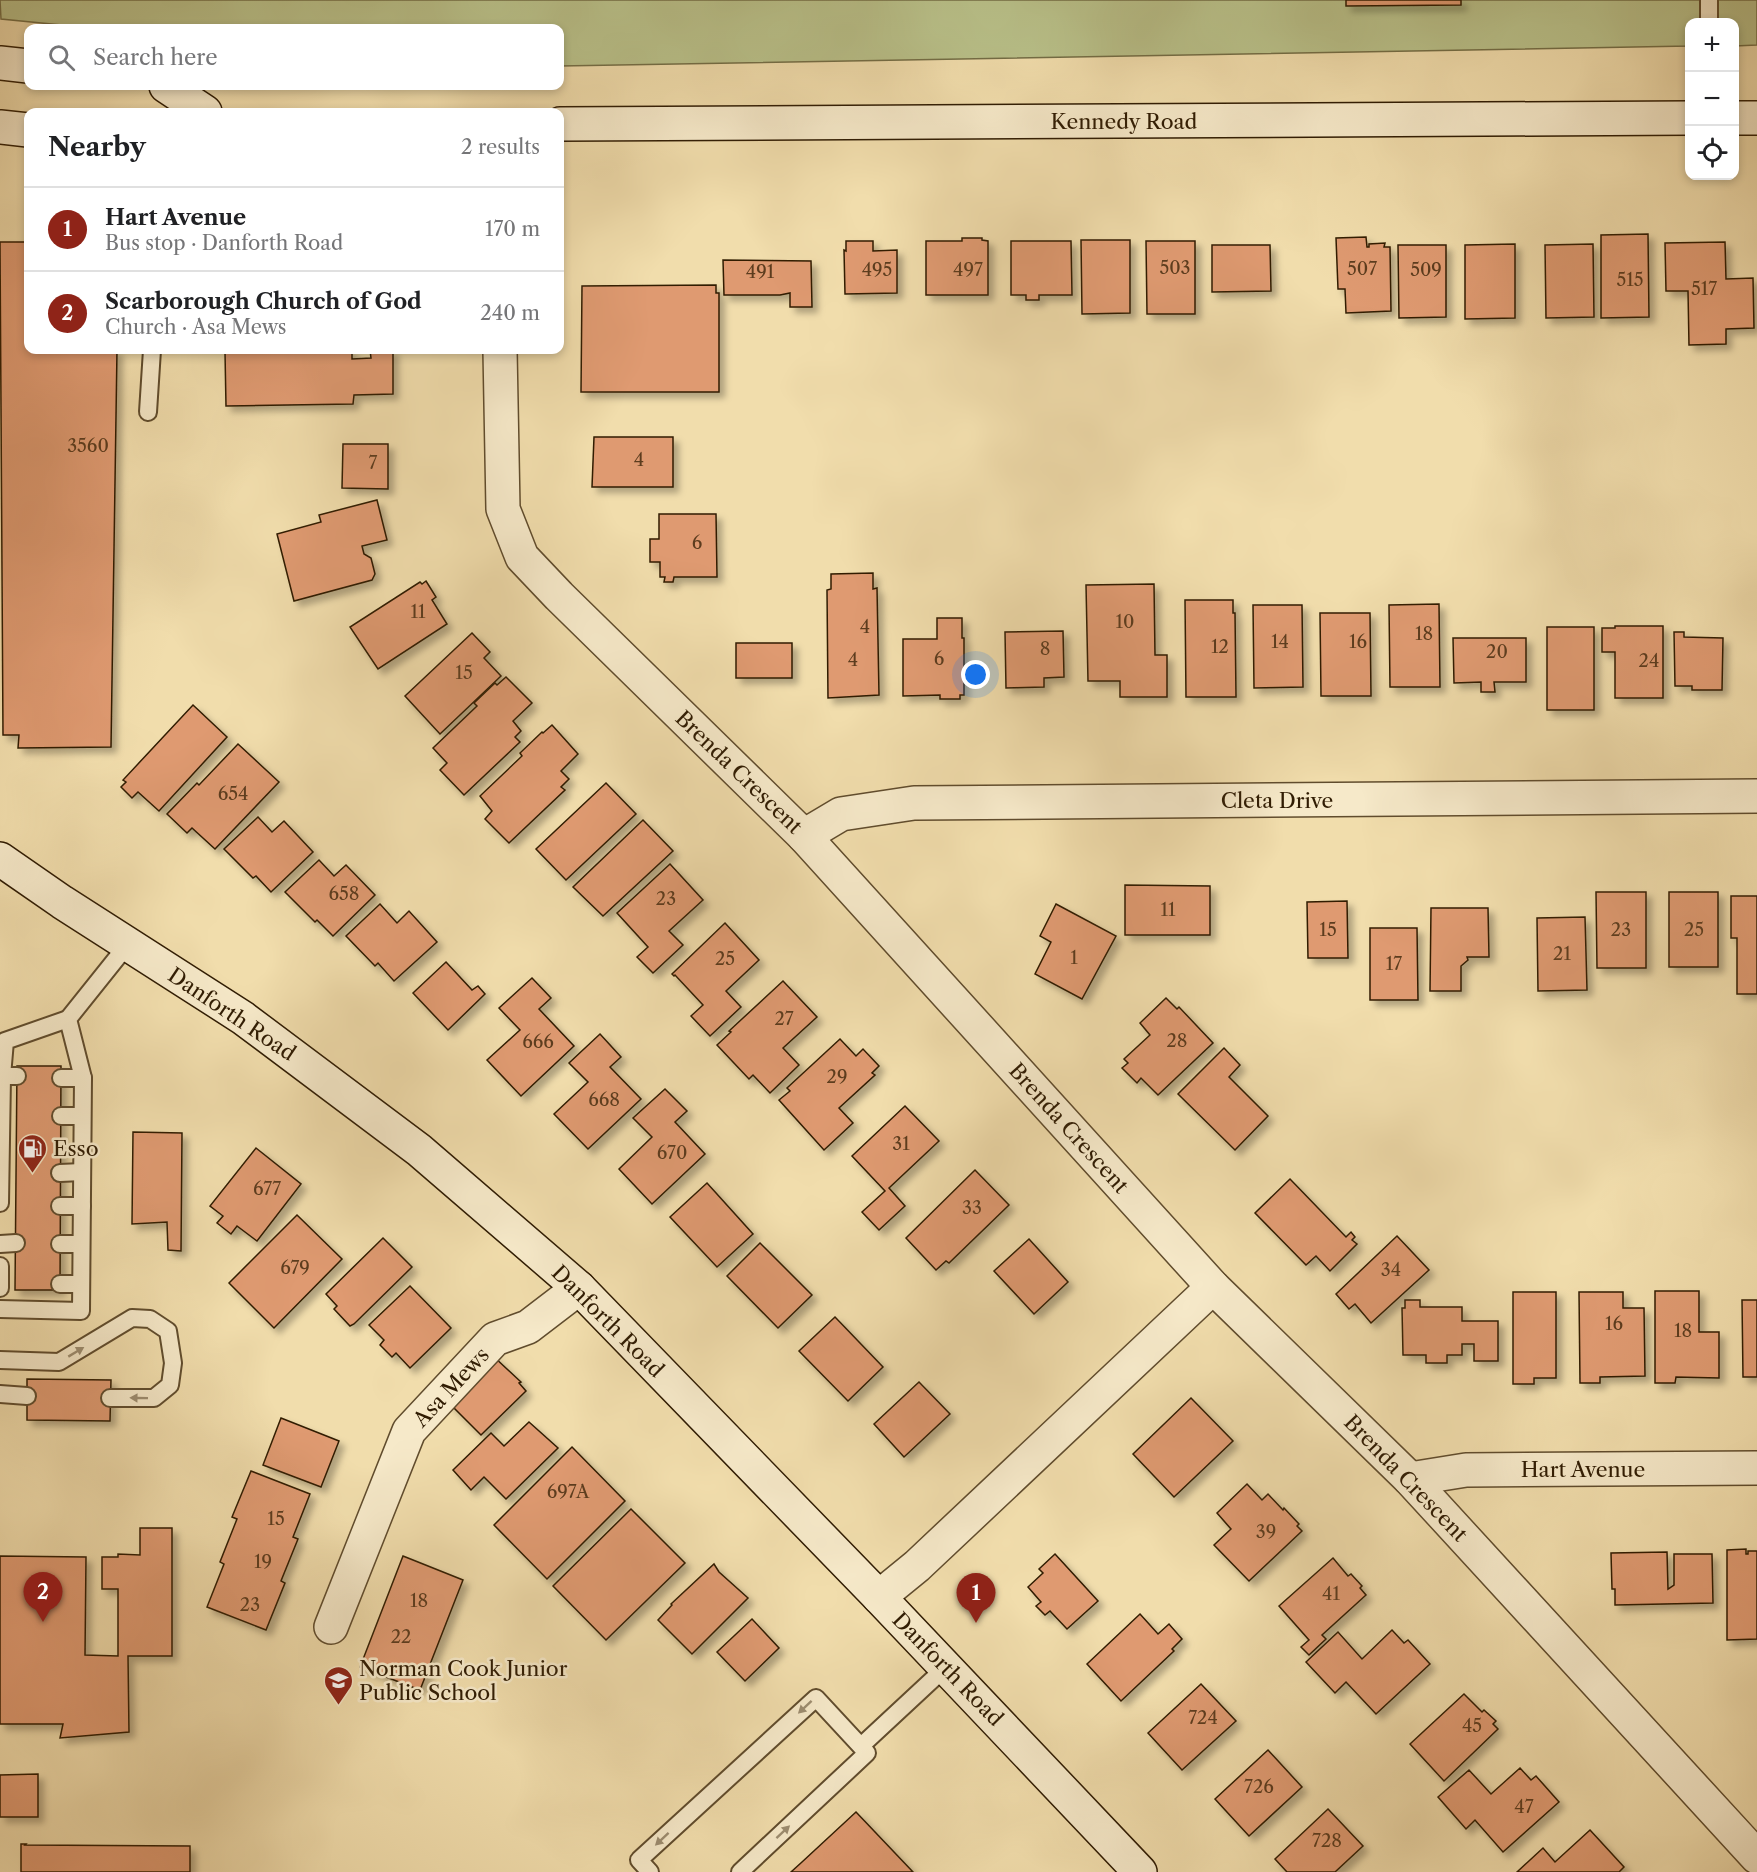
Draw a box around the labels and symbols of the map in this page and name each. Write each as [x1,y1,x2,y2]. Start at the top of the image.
street label: Kennedy Road [1051,109,1198,134]
house number: 503 [1159,257,1191,279]
house number: 507 [1347,258,1377,280]
house number: 495 [862,259,892,281]
house number: 497 [953,259,983,281]
house number: 509 [1410,259,1442,281]
house number: 491 [746,261,775,283]
house number: 515 [1616,269,1644,291]
house number: 517 [1691,278,1717,300]
house number: 3560 [67,435,109,457]
house number: 4 [634,449,644,471]
house number: 7 [369,452,378,474]
house number: 6 [692,532,702,554]
house number: 11 [410,601,426,623]
house number: 10 [1116,611,1134,633]
house number: 4 [860,616,870,638]
house number: 18 [1415,623,1433,645]
house number: 14 [1271,631,1289,653]
house number: 16 [1349,631,1367,653]
house number: 12 [1211,636,1229,658]
house number: 8 [1040,638,1050,660]
house number: 20 [1486,641,1508,663]
house number: 6 [934,648,944,670]
house number: 4 [848,649,858,671]
house number: 24 [1639,650,1659,672]
your location [961,660,990,689]
house number: 15 [455,662,473,684]
street label: Brenda Crescent [670,705,808,839]
house number: 654 [218,783,248,805]
street label: Cleta Drive [1221,788,1333,813]
house number: 658 [329,883,359,905]
house number: 23 [656,888,676,910]
house number: 11 [1160,899,1176,921]
house number: 15 [1319,919,1337,941]
house number: 23 [1611,919,1631,941]
house number: 25 [1684,919,1704,941]
house number: 21 [1553,943,1571,965]
house number: 1 [1070,947,1078,969]
house number: 25 [715,948,735,970]
house number: 17 [1386,953,1402,975]
street label: Danforth Road [164,962,301,1066]
house number: 27 [774,1008,794,1030]
house number: 28 [1166,1030,1188,1052]
house number: 666 [522,1031,554,1053]
street label: Brenda Crescent [1004,1058,1134,1199]
house number: 29 [827,1066,847,1088]
house number: 668 [588,1089,620,1111]
fuel station icon: Esso [16,1132,48,1174]
house number: 31 [892,1133,910,1155]
place label: Esso [53,1136,99,1161]
house number: 670 [657,1142,687,1164]
house number: 677 [253,1178,281,1200]
house number: 33 [962,1197,982,1219]
house number: 679 [280,1257,310,1279]
house number: 34 [1381,1259,1401,1281]
street label: Danforth Road [547,1260,669,1382]
house number: 16 [1605,1313,1623,1335]
house number: 18 [1674,1320,1692,1342]
street label: Asa Mews [407,1342,494,1433]
one-way arrow [68,1346,85,1357]
one-way arrow [130,1393,149,1403]
street label: Brenda Crescent [1339,1409,1473,1547]
street label: Hart Avenue [1521,1457,1645,1482]
house number: 697A [547,1481,590,1503]
house number: 15 [267,1508,285,1530]
house number: 39 [1256,1521,1276,1543]
house number: 19 [254,1551,272,1573]
pin: 2 [24,1572,63,1622]
pin: 1 [956,1574,996,1623]
house number: 41 [1322,1583,1340,1605]
house number: 18 [410,1590,428,1612]
house number: 23 [240,1594,260,1616]
street label: Danforth Road [888,1607,1009,1731]
house number: 22 [391,1626,411,1648]
place label: Norman Cook Junior Public School [359,1656,568,1705]
school or university icon: Norman Cook Junior Public School [322,1664,354,1706]
one-way arrow [799,1700,813,1714]
house number: 724 [1188,1707,1218,1729]
house number: 45 [1462,1715,1482,1737]
house number: 726 [1244,1776,1274,1798]
house number: 47 [1514,1796,1534,1818]
one-way arrow [775,1825,790,1839]
house number: 728 [1312,1830,1342,1852]
one-way arrow [655,1832,670,1845]

